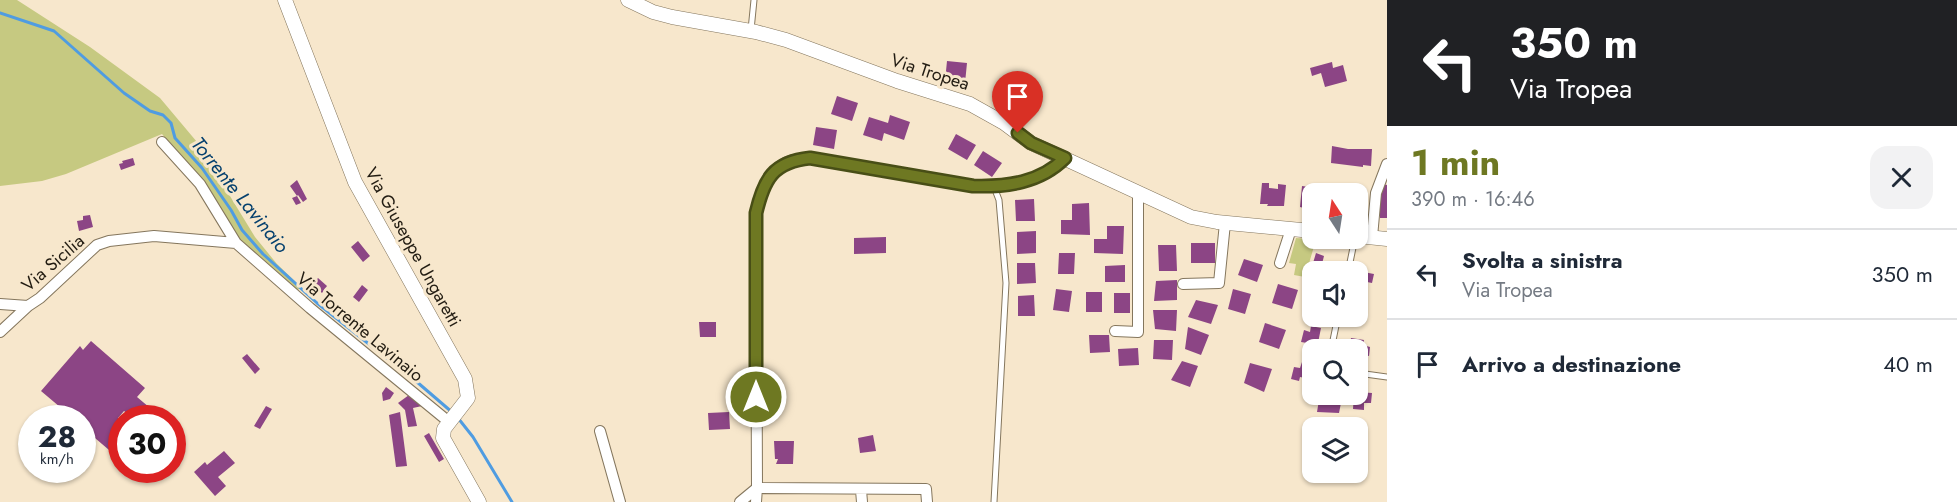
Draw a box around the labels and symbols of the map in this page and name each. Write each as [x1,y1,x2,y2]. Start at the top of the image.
street label: Via Tropea [887,47,973,97]
pin [992,71,1043,133]
water label: Torrente Lavinaio [184,131,296,259]
street label: Via Giuseppe Ungaretti [358,163,468,331]
north arrow [1302,183,1368,249]
street label: Via Sicilia [16,228,90,298]
street label: Via Torrente Lavinaio [291,266,429,388]
position arrow [724,365,788,429]
speed limit sign: 30 [108,405,186,483]

